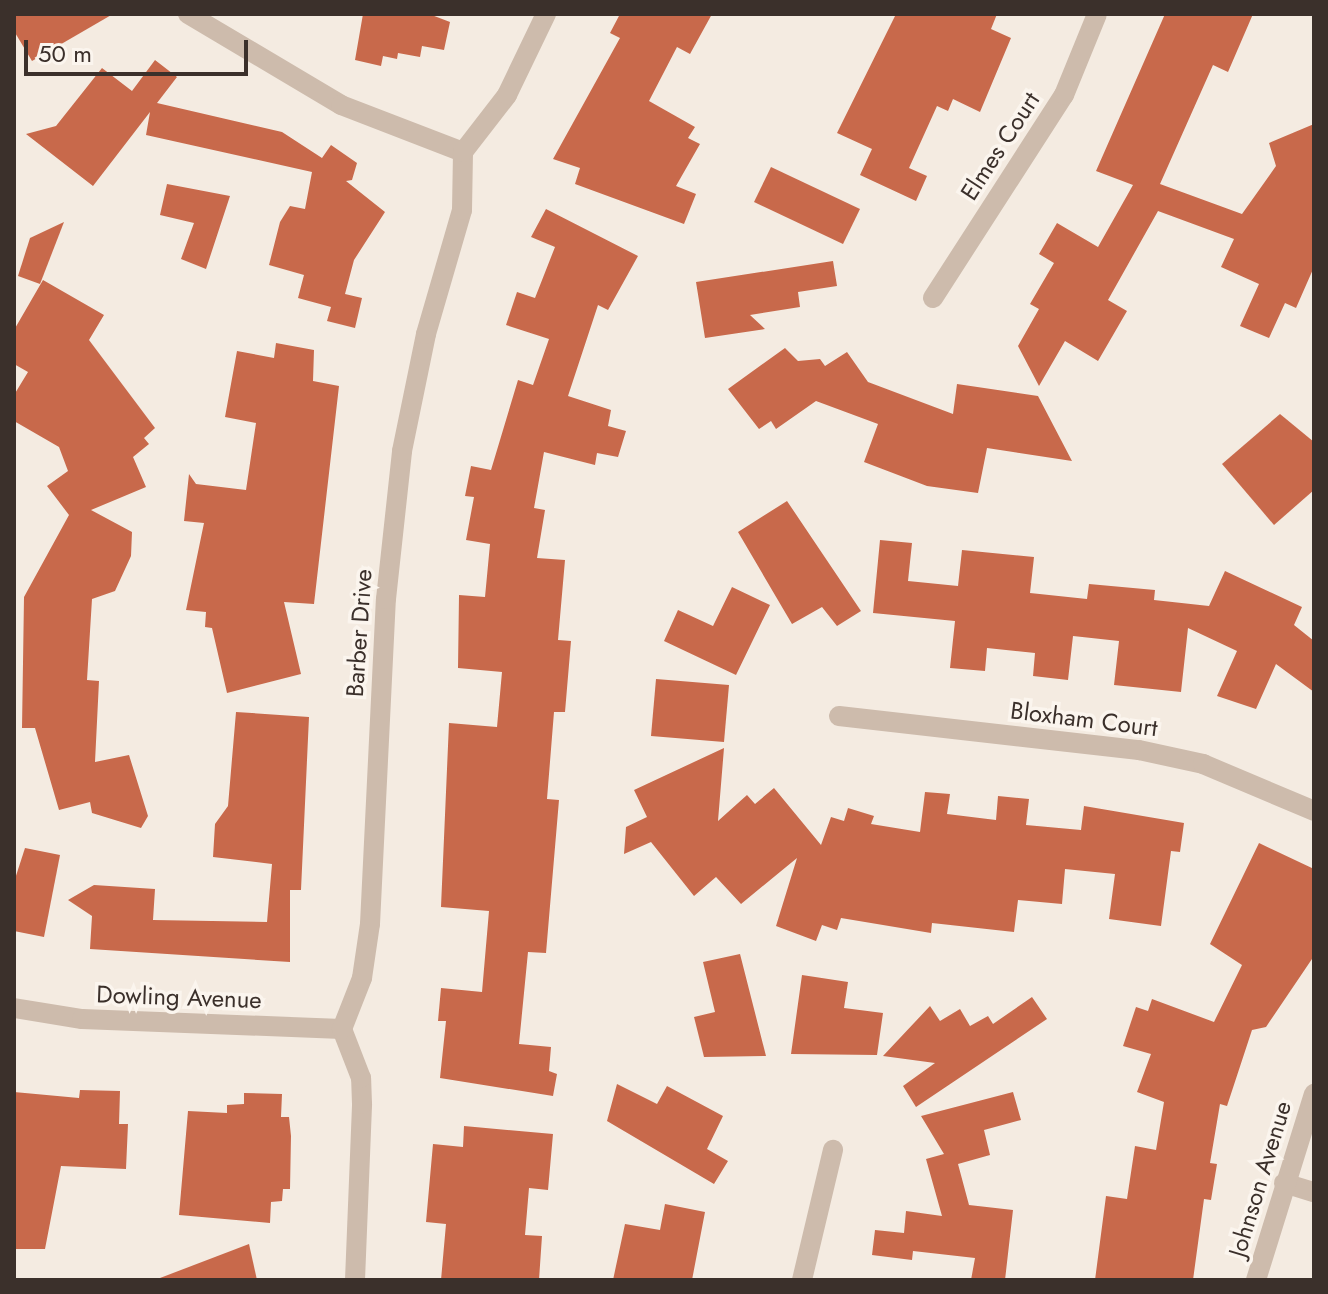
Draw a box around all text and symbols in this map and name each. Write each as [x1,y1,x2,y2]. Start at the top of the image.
scale bar [28,24,252,74]
text: 50 m [38,36,92,71]
street label: Elmes Court [954,87,1046,205]
street label: Barber Drive [340,568,378,698]
street label: Bloxham Court [1009,696,1159,742]
street label: Dowling Avenue [96,980,262,1014]
street label: Johnson Avenue [1223,1098,1297,1260]

